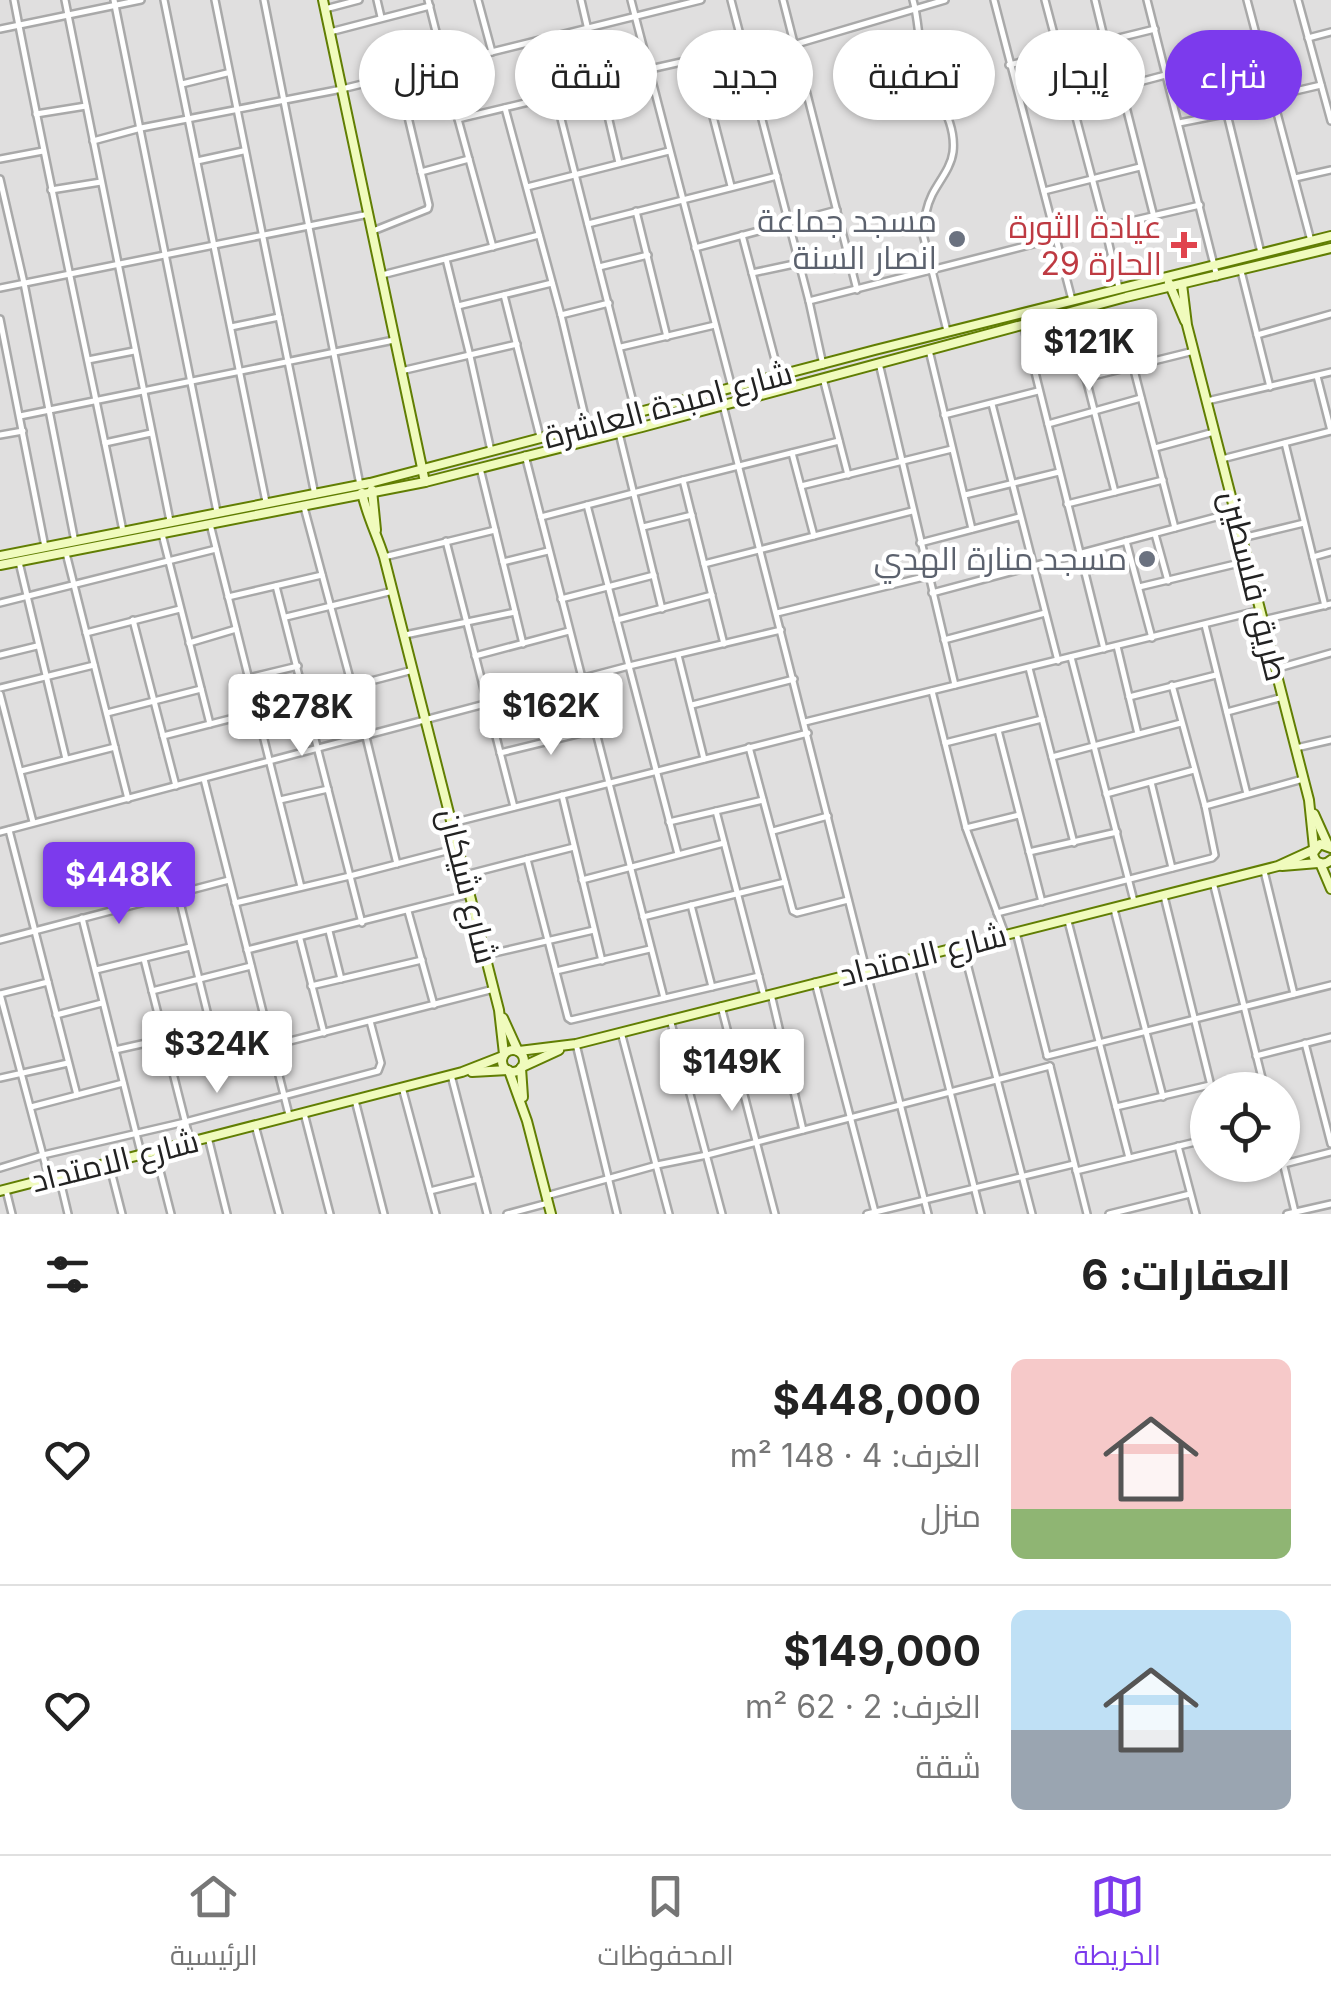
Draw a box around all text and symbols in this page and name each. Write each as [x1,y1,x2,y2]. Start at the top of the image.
chip: منزل [359,30,495,120]
chip: شقة [515,30,657,120]
chip: جديد [677,30,813,120]
chip: تصفية [833,30,995,120]
chip: إيجار [1015,30,1145,120]
chip: شراء [1165,30,1302,120]
place label: مسجد جماعة انصار السنة [757,201,937,277]
place label: عيادة الثورة الحارة 29 [1009,207,1162,283]
marker: مسجد جماعة انصار السنة [946,228,968,250]
marker: عيادة الثورة الحارة 29 [1171,232,1197,258]
pin: $121K [1019,309,1159,394]
text: $121K [1043,322,1135,361]
street label: شارع امبدة العاشرة [539,353,797,459]
street label: طريق فلسطين [1211,487,1297,685]
place label: مسجد منارة الهدي [874,539,1127,584]
marker: مسجد منارة الهدي [1136,548,1158,570]
pin: $162K [481,673,621,758]
pin: $278K [232,674,372,759]
text: $162K [502,686,600,725]
text: $278K [250,687,354,726]
street label: شارع شيكان [427,804,507,968]
pin: $448K [49,842,189,927]
text: $448K [65,855,173,894]
street label: شارع الامتداد [835,915,1011,997]
pin: $324K [147,1011,287,1096]
text: $324K [164,1024,270,1063]
pin: $149K [662,1029,802,1114]
text: $149K [682,1042,782,1081]
map controls [1190,1072,1300,1182]
button: locate [1190,1072,1300,1182]
street label: شارع الامتداد [27,1121,203,1203]
icon: filters [40,1247,95,1302]
text: العقارات: 6 [1081,1249,1291,1300]
text: $448,000 [772,1374,981,1425]
icon: home [1091,1399,1211,1519]
icon: heart [40,1432,95,1487]
text: الغرف: 4 · 148 m² [730,1436,981,1475]
text: منزل [920,1496,981,1535]
text: $149,000 [783,1625,981,1676]
icon: home [1091,1650,1211,1770]
icon: heart [40,1683,95,1738]
text: الغرف: 2 · 62 m² [745,1687,981,1726]
text: شقة [916,1747,981,1786]
tab: الرئيسية [170,1869,258,1981]
tab: المحفوظات [598,1869,734,1981]
tab: الخريطة [1074,1869,1161,1981]

